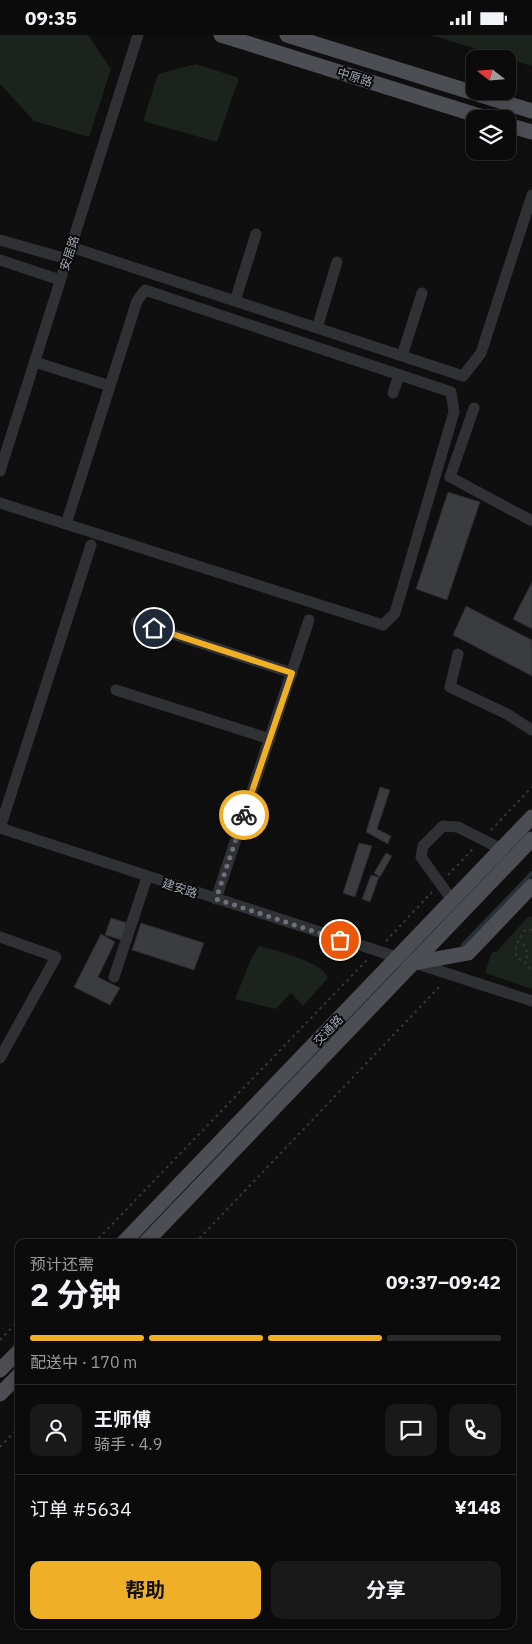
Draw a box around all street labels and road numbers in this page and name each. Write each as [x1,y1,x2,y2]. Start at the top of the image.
street label: 中原路 [336,65,374,89]
street label: 安居路 [56,234,82,272]
street label: 建安路 [161,875,199,901]
street label: 交通路 [310,1012,346,1048]

